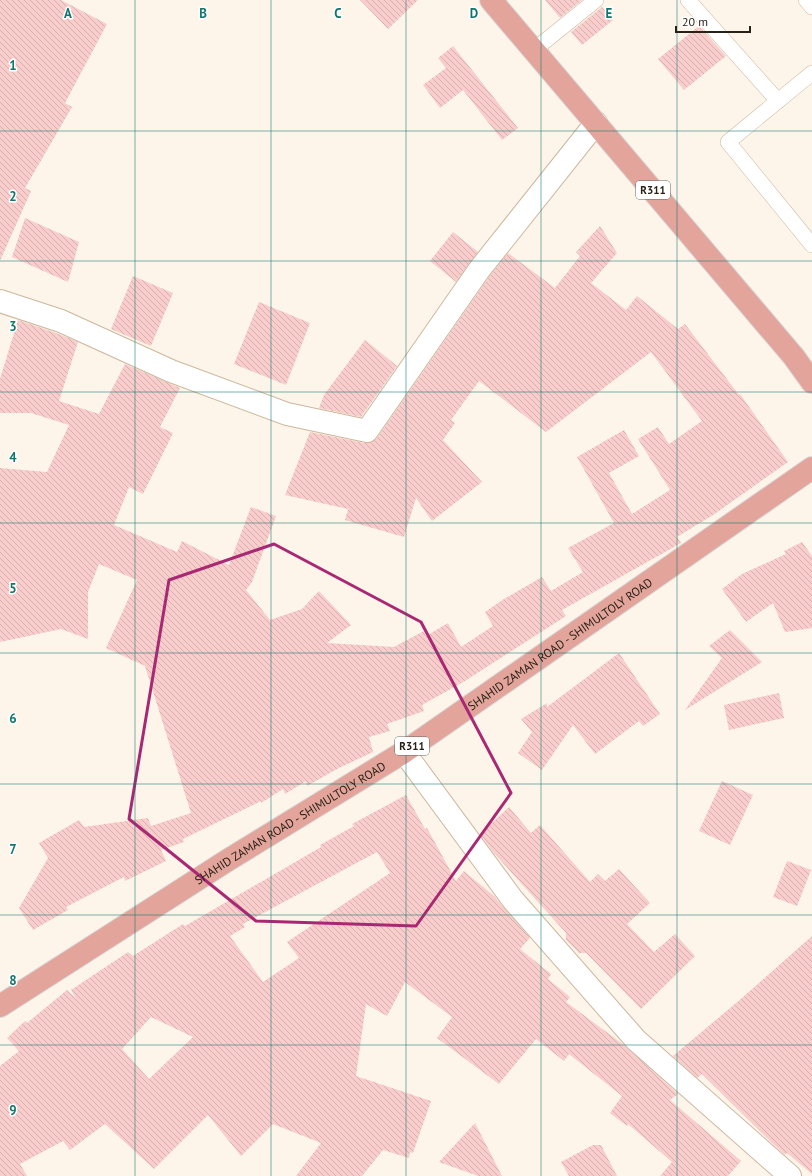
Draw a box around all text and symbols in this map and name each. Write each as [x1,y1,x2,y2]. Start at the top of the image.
text: A [64,5,72,22]
text: B [199,5,207,22]
text: C [334,5,342,22]
text: D [470,5,478,22]
text: E [606,5,613,22]
scale bar [676,8,750,34]
text: 20 m [682,14,708,29]
text: 1 [9,57,17,74]
road number: R311 [636,181,670,199]
text: 2 [9,188,17,205]
text: 3 [9,318,17,335]
text: 4 [9,449,17,466]
street label: SHAHID ZAMAN ROAD - SHIMULTOLY ROAD [464,574,655,713]
text: 5 [9,580,17,597]
text: 6 [9,710,17,727]
road number: R311 [395,737,429,755]
street label: SHAHID ZAMAN ROAD - SHIMULTOLY ROAD [191,758,388,887]
text: 7 [9,841,17,858]
text: 8 [9,972,17,989]
text: 9 [9,1102,17,1119]

